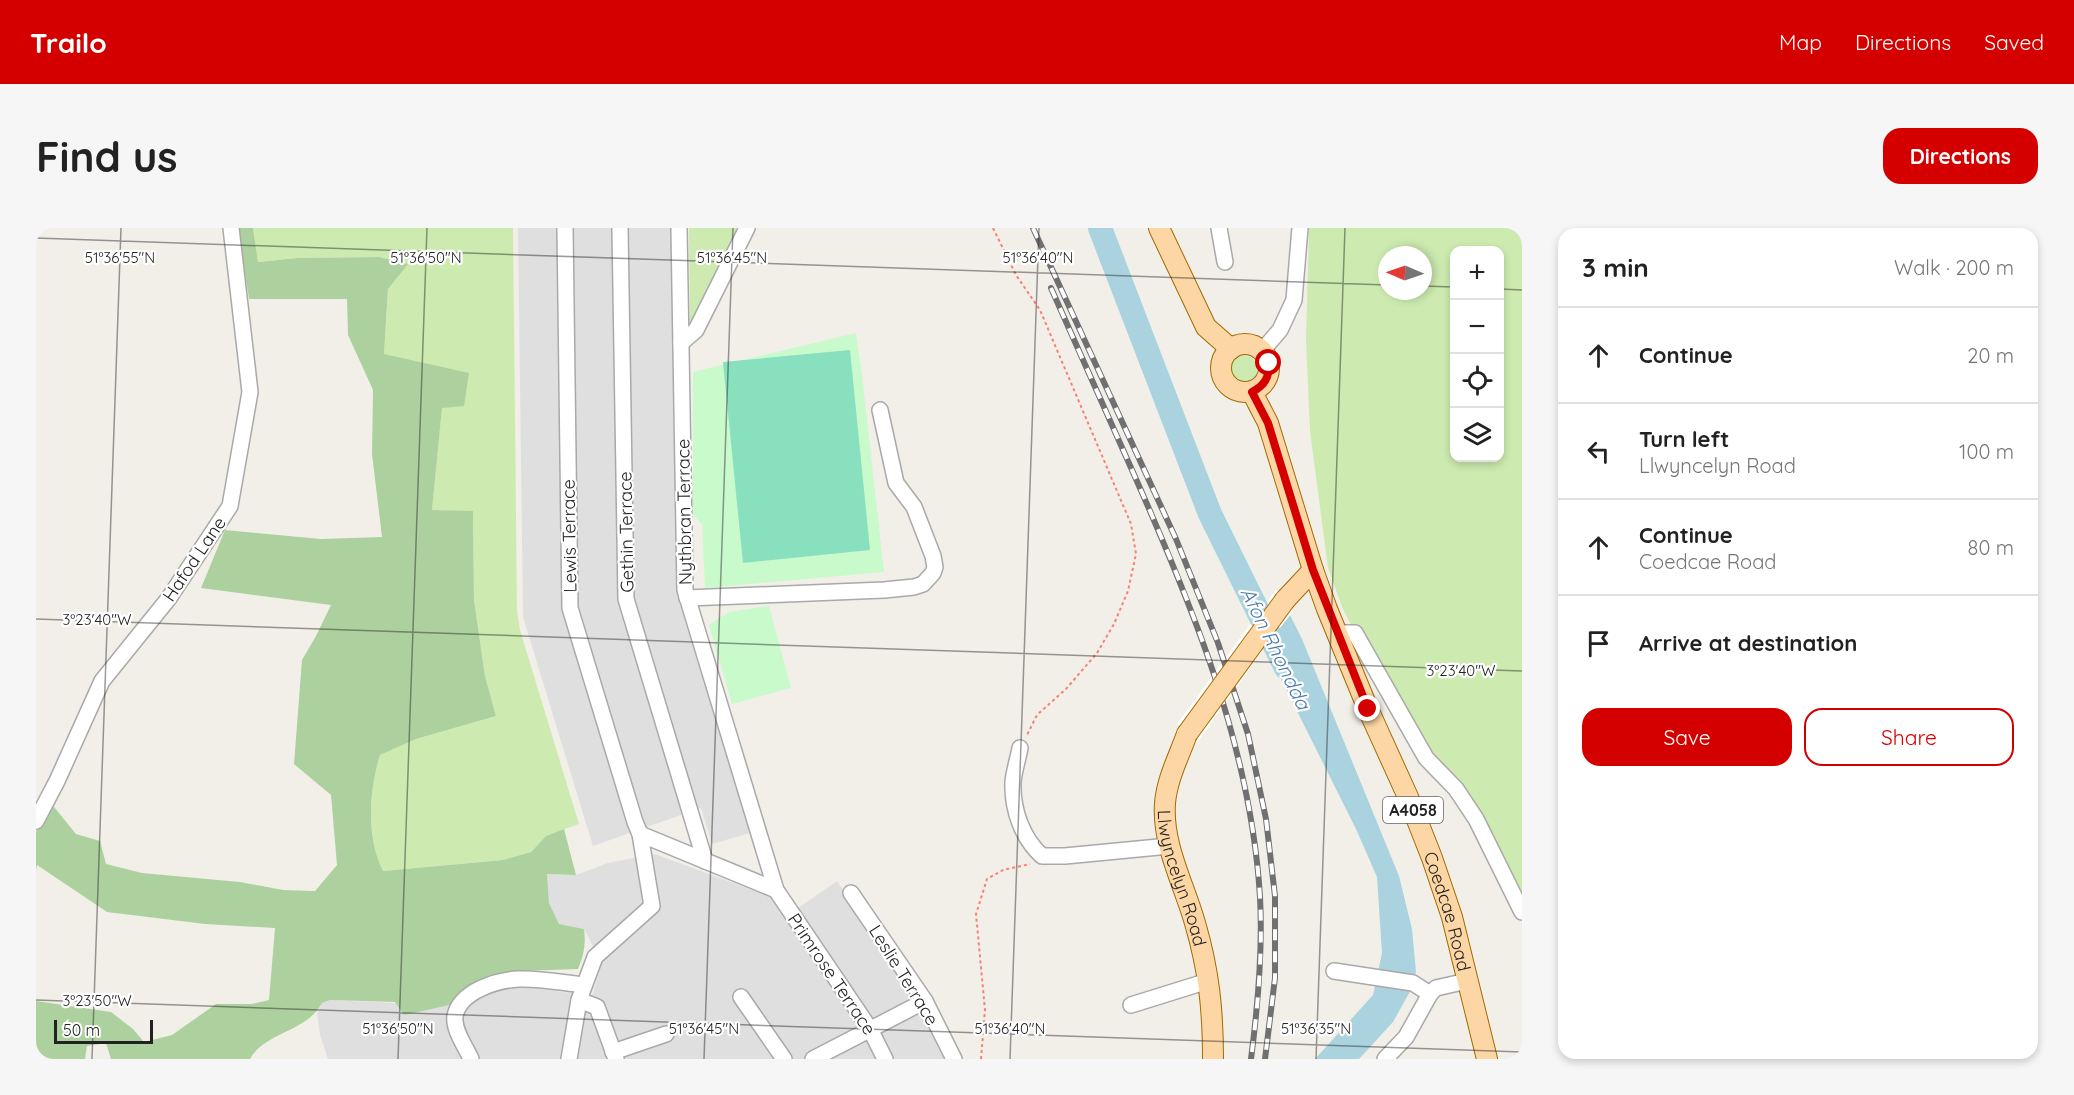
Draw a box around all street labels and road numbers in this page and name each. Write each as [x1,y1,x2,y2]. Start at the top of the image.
street label: Nythbran Terrace [671,439,697,585]
street label: Gethin Terrace [613,471,639,593]
street label: Lewis Terrace [557,479,581,593]
street label: Hafod Lane [157,512,231,606]
road number: A4058 [1383,797,1443,823]
street label: Llwyncelyn Road [1153,809,1212,948]
street label: Coedcae Road [1419,848,1476,973]
street label: Primrose Terrace [783,909,881,1039]
street label: Leslie Terrace [864,920,944,1030]

